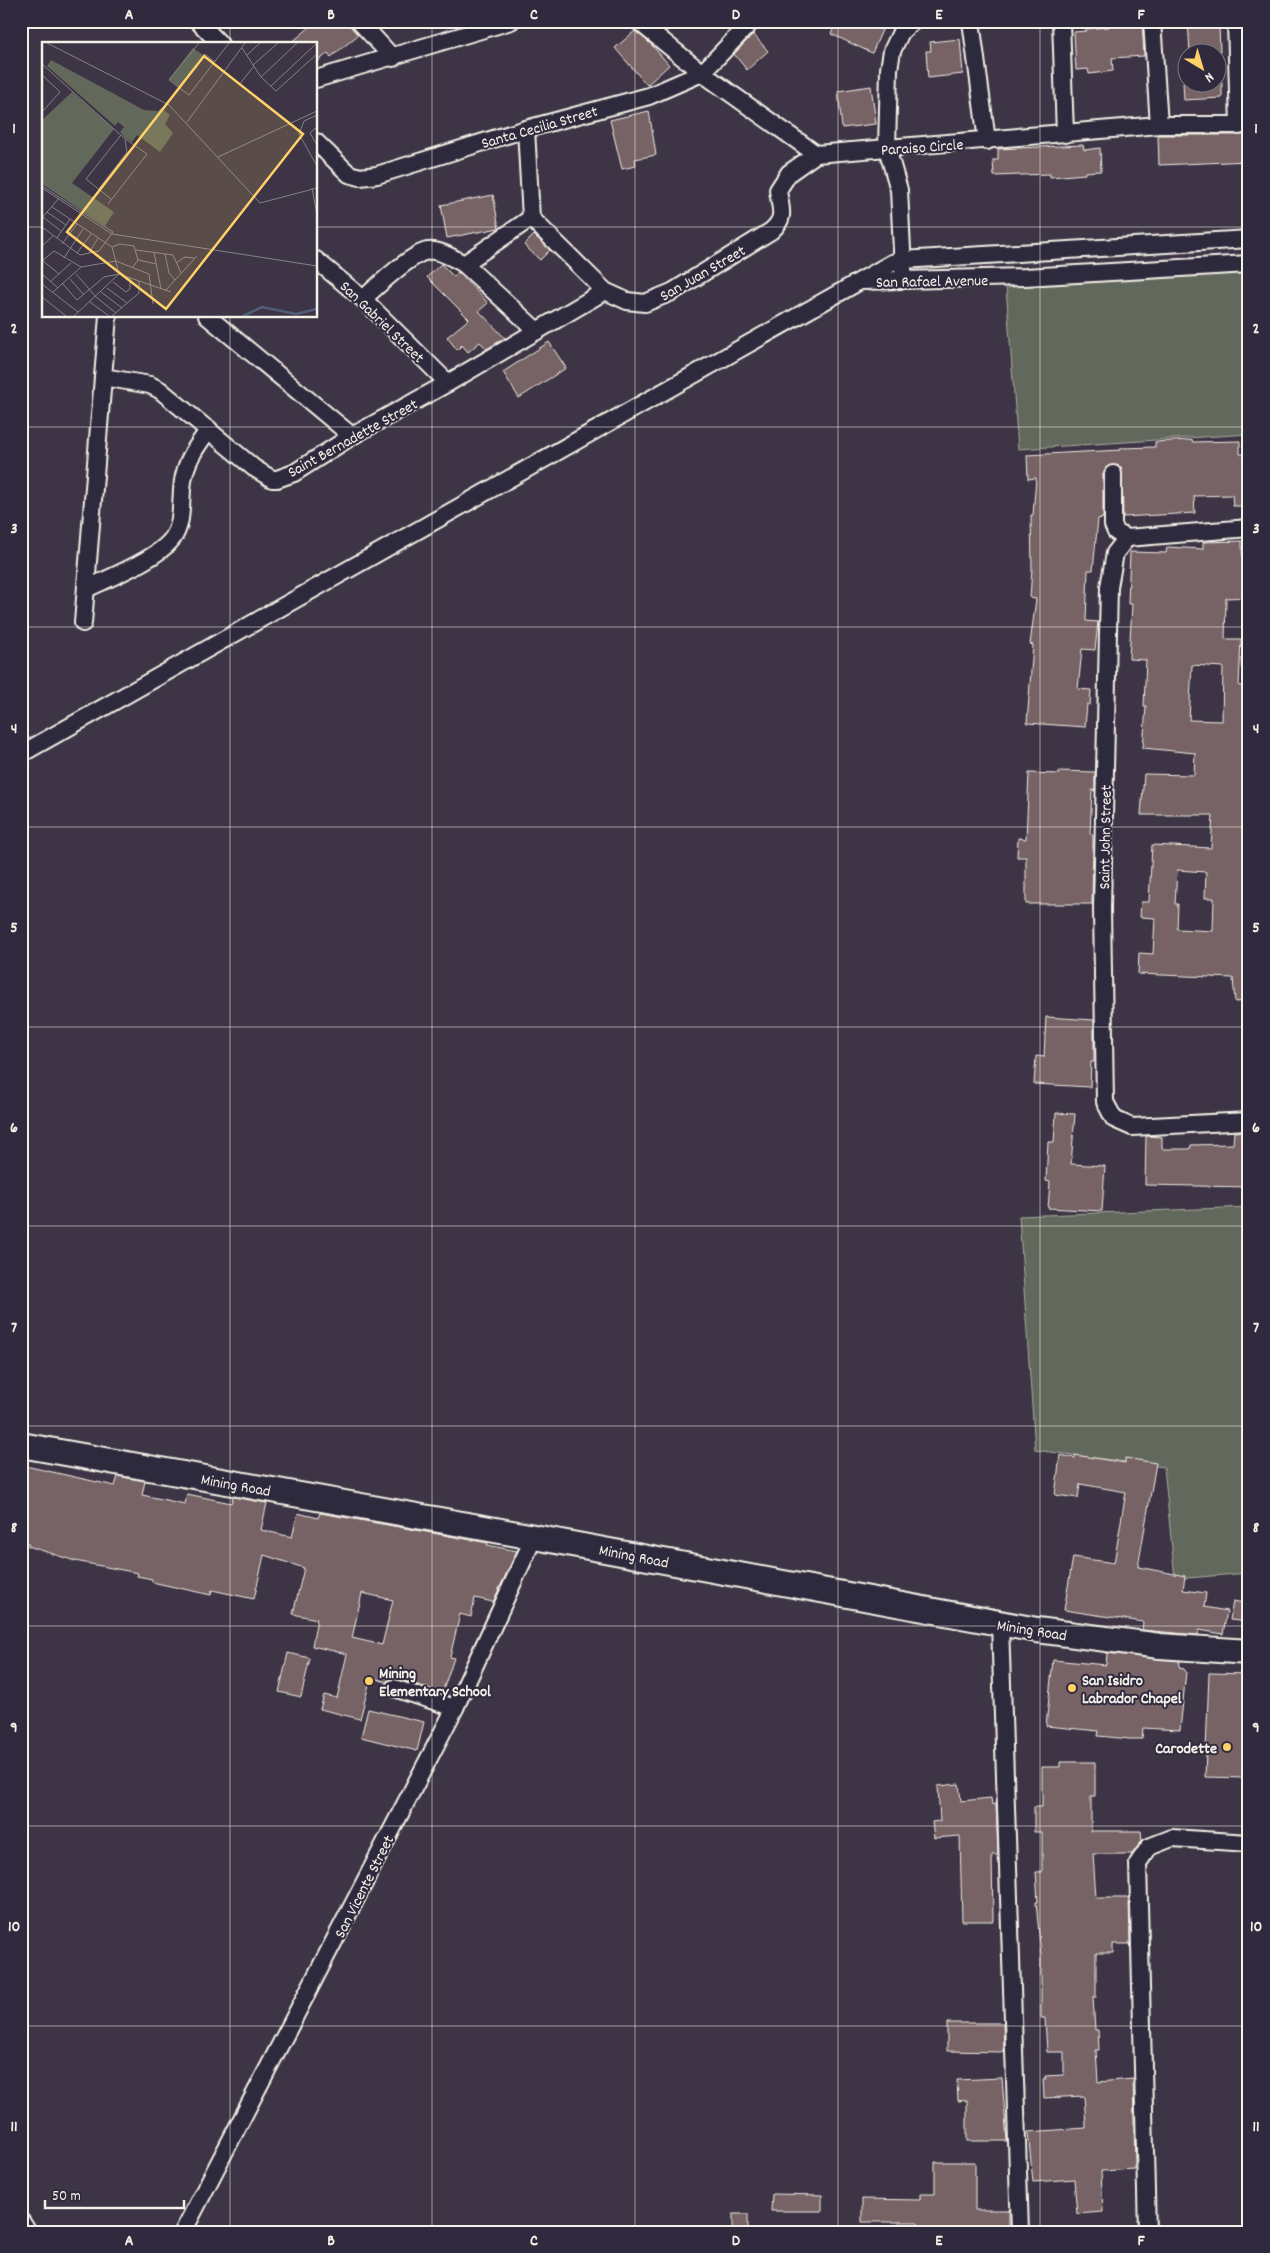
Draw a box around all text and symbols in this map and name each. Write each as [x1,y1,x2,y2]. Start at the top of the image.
text: A [125,4,134,27]
text: B [327,4,335,27]
text: C [530,4,538,27]
text: D [732,4,741,27]
text: E [935,4,943,27]
text: F [1137,4,1145,27]
inset map [42,42,318,318]
north arrow [1178,42,1228,92]
text: N [1200,67,1218,87]
street label: Santa Cecilia Street [479,101,601,156]
text: 1 [12,118,16,141]
text: 1 [1254,118,1258,141]
street label: Paraiso Circle [880,134,964,163]
street label: San Juan Street [656,240,751,308]
street label: San Rafael Avenue [876,270,988,295]
street label: San Gabriel Street [334,276,429,369]
text: 2 [11,318,18,341]
text: 2 [1253,318,1260,341]
street label: Saint Bernadette Street [284,394,423,485]
text: 3 [10,518,18,541]
text: 3 [1252,518,1260,541]
text: 4 [11,718,17,741]
text: 4 [1253,718,1259,741]
street label: Saint John Street [1094,784,1119,890]
text: 5 [10,917,18,940]
text: 5 [1252,917,1260,940]
text: 6 [10,1117,18,1140]
text: 6 [1252,1117,1260,1140]
text: 7 [11,1317,17,1340]
text: 7 [1253,1317,1259,1340]
street label: Mining Road [199,1469,272,1504]
text: 8 [11,1517,18,1540]
text: 8 [1253,1517,1260,1540]
street label: Mining Road [597,1539,670,1575]
street label: Mining Road [995,1615,1068,1648]
place label: Mining Elementary School [379,1663,491,1704]
place label: San Isidro Labrador Chapel [1082,1670,1182,1711]
marker: Mining Elementary School [363,1675,375,1687]
marker: San Isidro Labrador Chapel [1066,1682,1078,1694]
text: 9 [10,1717,18,1740]
text: 9 [1252,1717,1260,1740]
place label: Carodette [1155,1738,1217,1761]
marker: Carodette [1221,1741,1233,1753]
street label: San Vicente Street [329,1832,401,1943]
text: 10 [8,1916,20,1939]
text: 10 [1250,1916,1262,1939]
text: 11 [10,2116,18,2139]
text: 11 [1252,2116,1260,2139]
scale bar [45,2178,184,2210]
text: 50 m [52,2186,81,2208]
text: A [125,2230,134,2253]
text: B [327,2230,335,2253]
text: C [530,2230,538,2253]
text: D [732,2230,741,2253]
text: E [935,2230,943,2253]
text: F [1137,2230,1145,2253]

